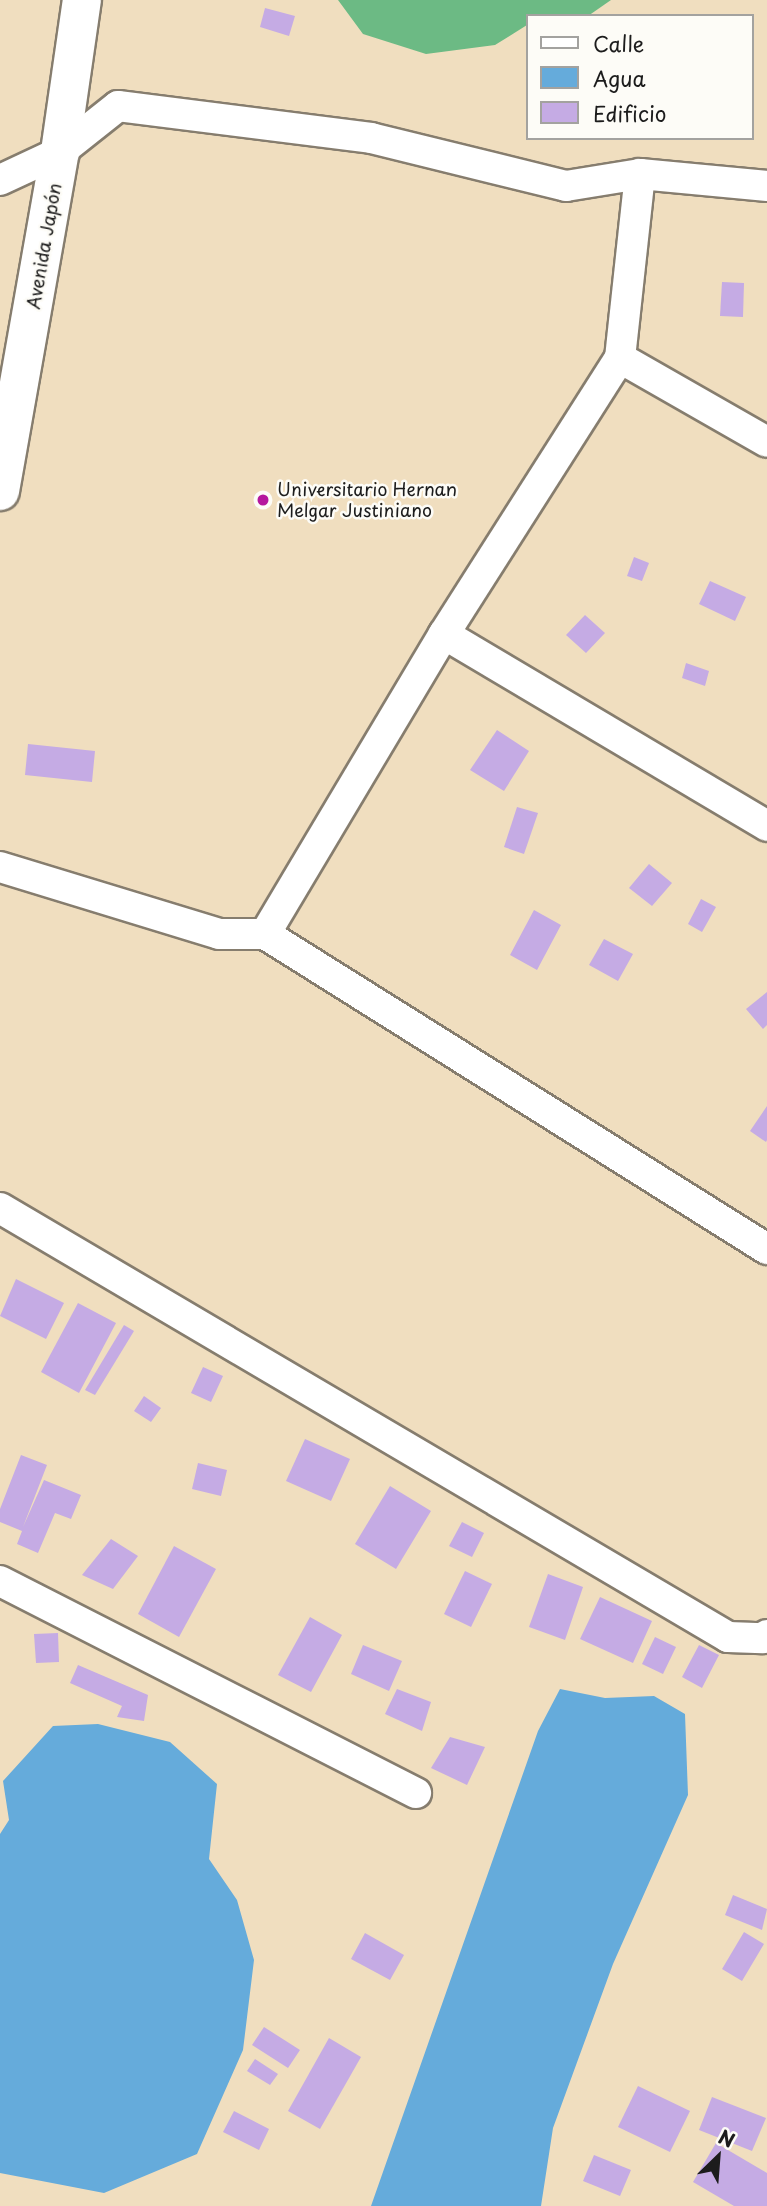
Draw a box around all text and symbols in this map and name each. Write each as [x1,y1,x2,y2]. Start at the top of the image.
legend [526,14,753,140]
text: Calle [593,27,644,59]
text: Agua [593,62,646,94]
text: Edificio [593,97,666,129]
street label: Avenida Japón [22,182,66,310]
place label: Universitario Hernan Melgar Justiniano [277,479,459,522]
marker: Universitario Hernan Melgar Justiniano [255,492,271,508]
north arrow [683,2122,753,2192]
text: N [714,2122,740,2154]

